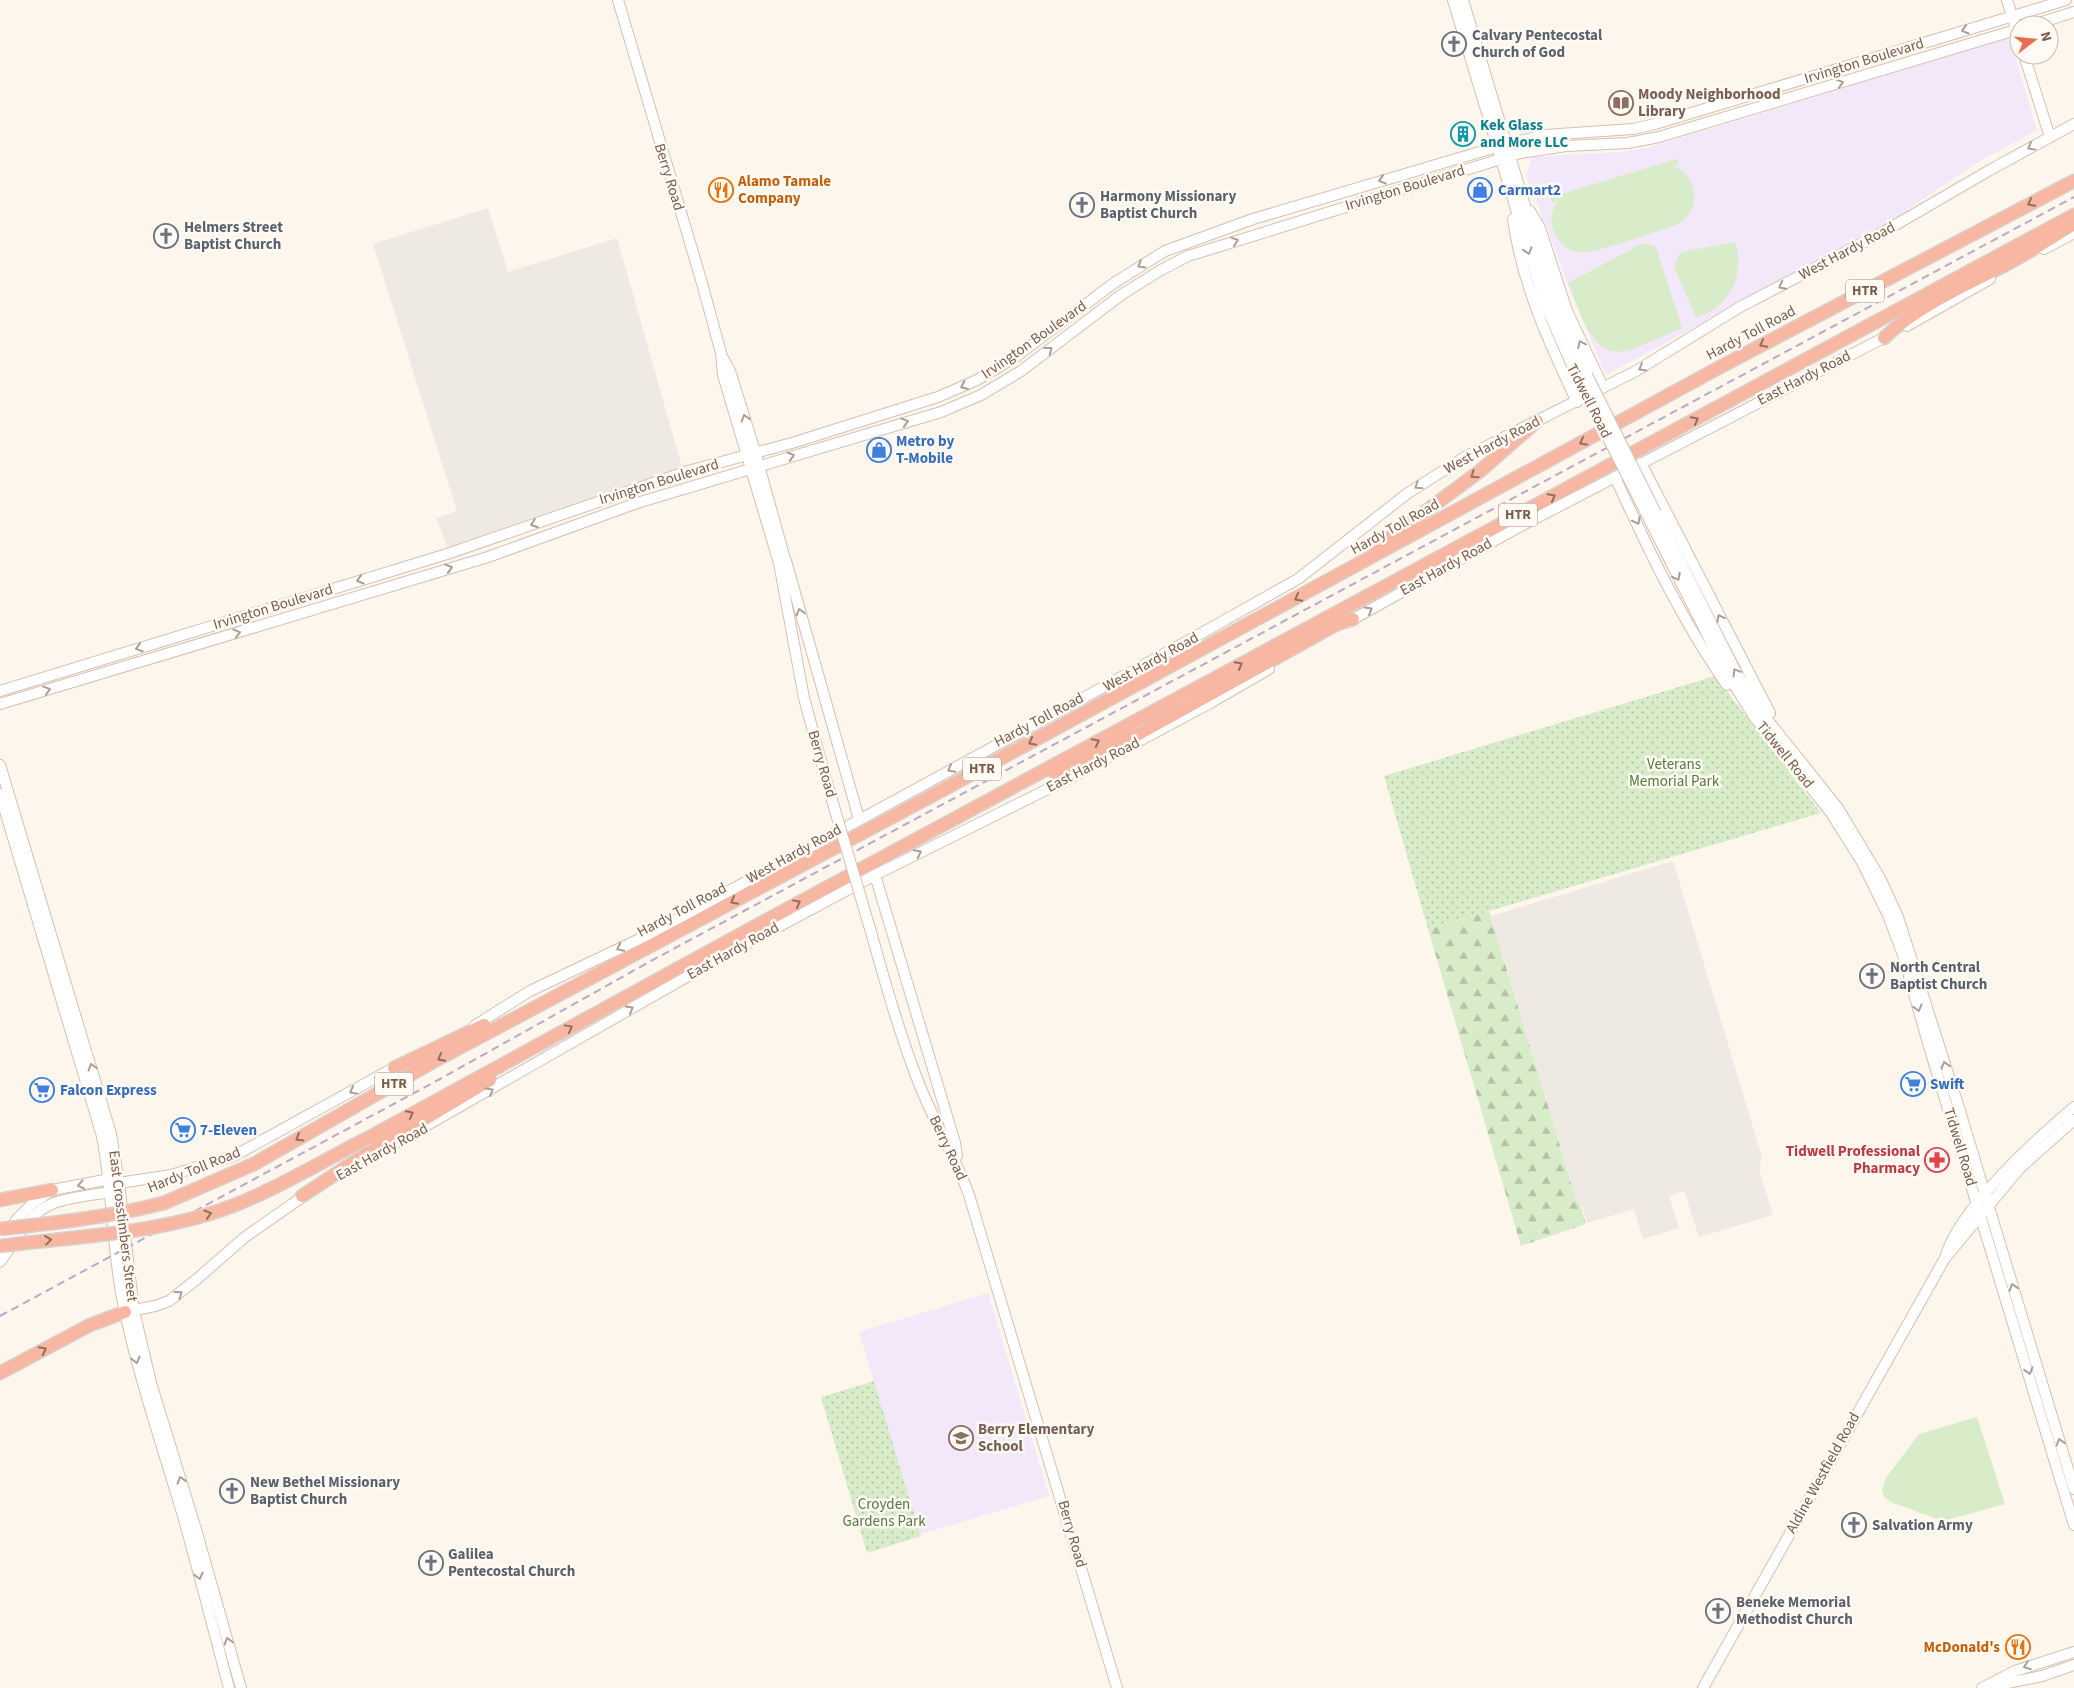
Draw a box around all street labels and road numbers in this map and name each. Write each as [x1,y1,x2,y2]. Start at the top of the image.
street label: Irvington Boulevard [1801,33,1927,89]
street label: Berry Road [649,141,689,213]
street label: Irvington Boulevard [1342,160,1468,216]
street label: West Hardy Road [1795,217,1899,285]
road number: HTR [1846,280,1884,302]
street label: Irvington Boulevard [977,296,1091,384]
street label: Hardy Toll Road [1702,301,1800,365]
street label: East Hardy Road [1754,345,1854,411]
street label: Tidwell Road [1561,360,1617,442]
street label: West Hardy Road [1440,411,1544,479]
street label: Irvington Boulevard [596,454,722,510]
street label: Hardy Toll Road [1347,494,1443,560]
road number: HTR [1499,504,1537,526]
street label: East Hardy Road [1396,533,1496,601]
street label: Irvington Boulevard [210,579,336,635]
street label: West Hardy Road [1099,627,1203,697]
street label: Hardy Toll Road [990,688,1088,752]
street label: Tidwell Road [1751,717,1819,793]
street label: Berry Road [802,728,842,800]
street label: East Hardy Road [1043,732,1143,798]
road number: HTR [963,758,1001,781]
street label: West Hardy Road [742,819,846,889]
street label: Hardy Toll Road [633,878,731,942]
street label: East Hardy Road [683,917,783,985]
road number: HTR [375,1072,413,1096]
street label: Tidwell Road [1938,1105,1982,1189]
street label: Berry Road [924,1112,972,1184]
street label: East Hardy Road [332,1118,432,1186]
street label: Hardy Toll Road [144,1142,244,1198]
street label: East Crosstimbers Street [103,1149,143,1303]
street label: Aldine Westfield Road [1781,1409,1865,1537]
street label: Berry Road [1052,1498,1092,1570]

